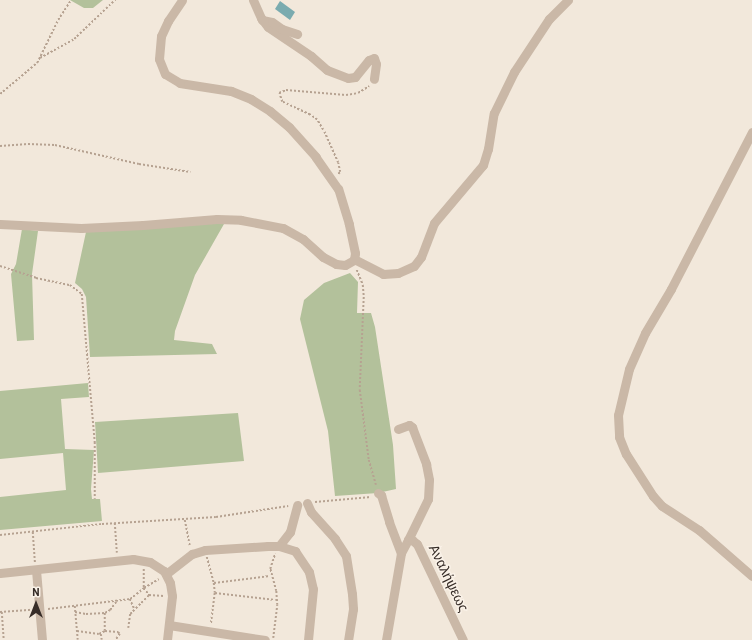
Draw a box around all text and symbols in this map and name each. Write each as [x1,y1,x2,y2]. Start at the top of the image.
street label: Αναλήψεως [425,542,473,614]
north arrow [16,584,56,624]
text: N [32,585,40,598]

